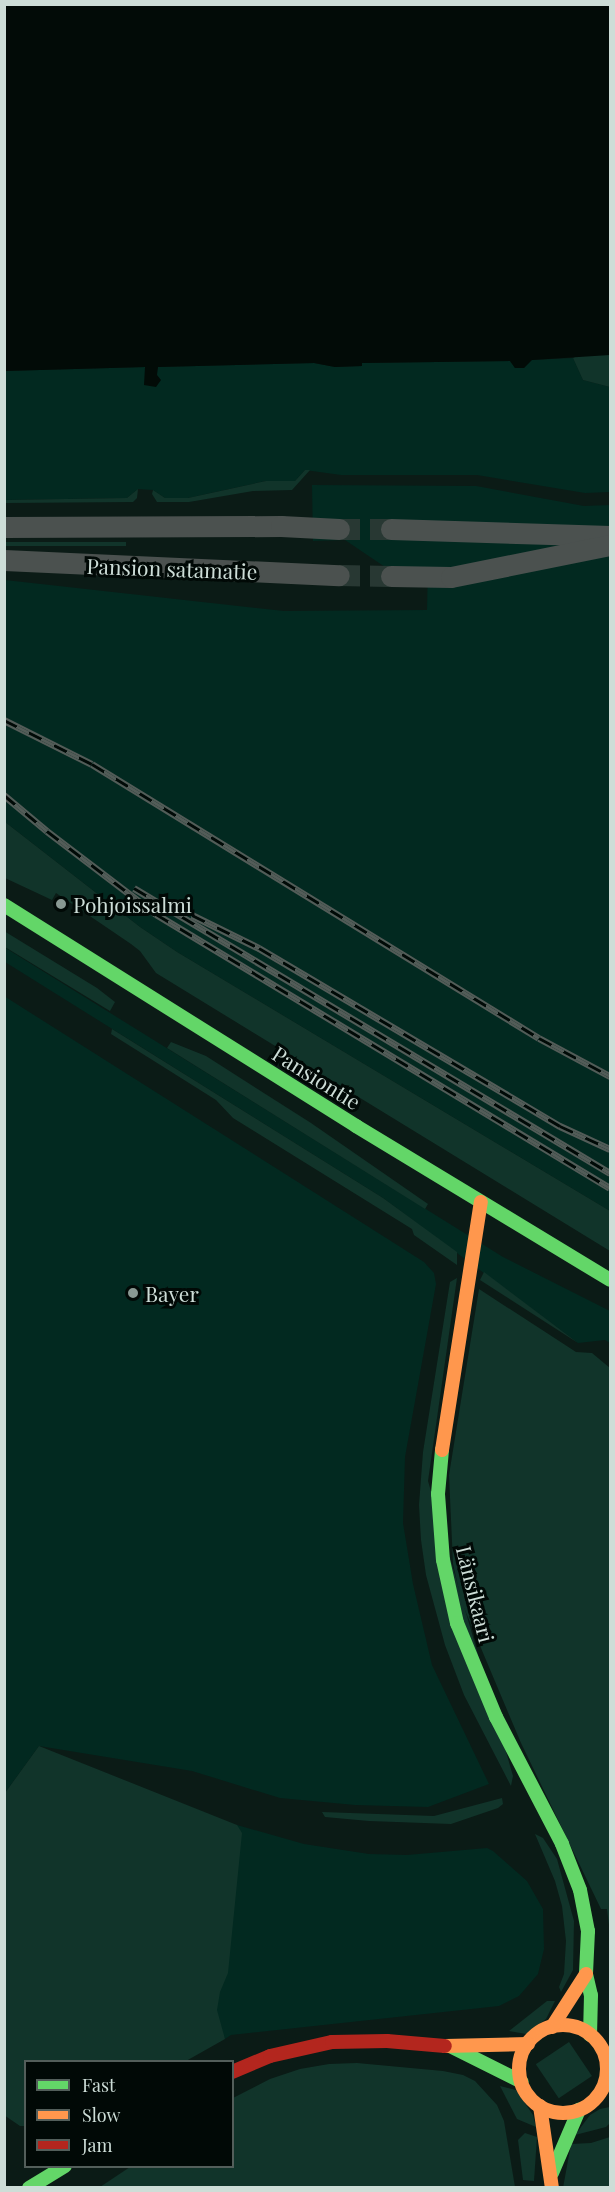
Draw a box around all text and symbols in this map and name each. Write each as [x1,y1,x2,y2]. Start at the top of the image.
street label: Pansion satamatie [86,552,258,584]
place label: Pohjoissalmi [73,891,192,917]
marker: Pohjoissalmi [54,897,68,911]
street label: Pansiontie [268,1040,366,1114]
place label: Bayer [145,1280,199,1306]
marker: Bayer [126,1286,140,1300]
street label: Länsikaari [452,1543,500,1645]
legend [24,2060,234,2168]
text: Fast [82,2073,115,2097]
text: Slow [82,2103,120,2127]
text: Jam [82,2133,112,2157]

